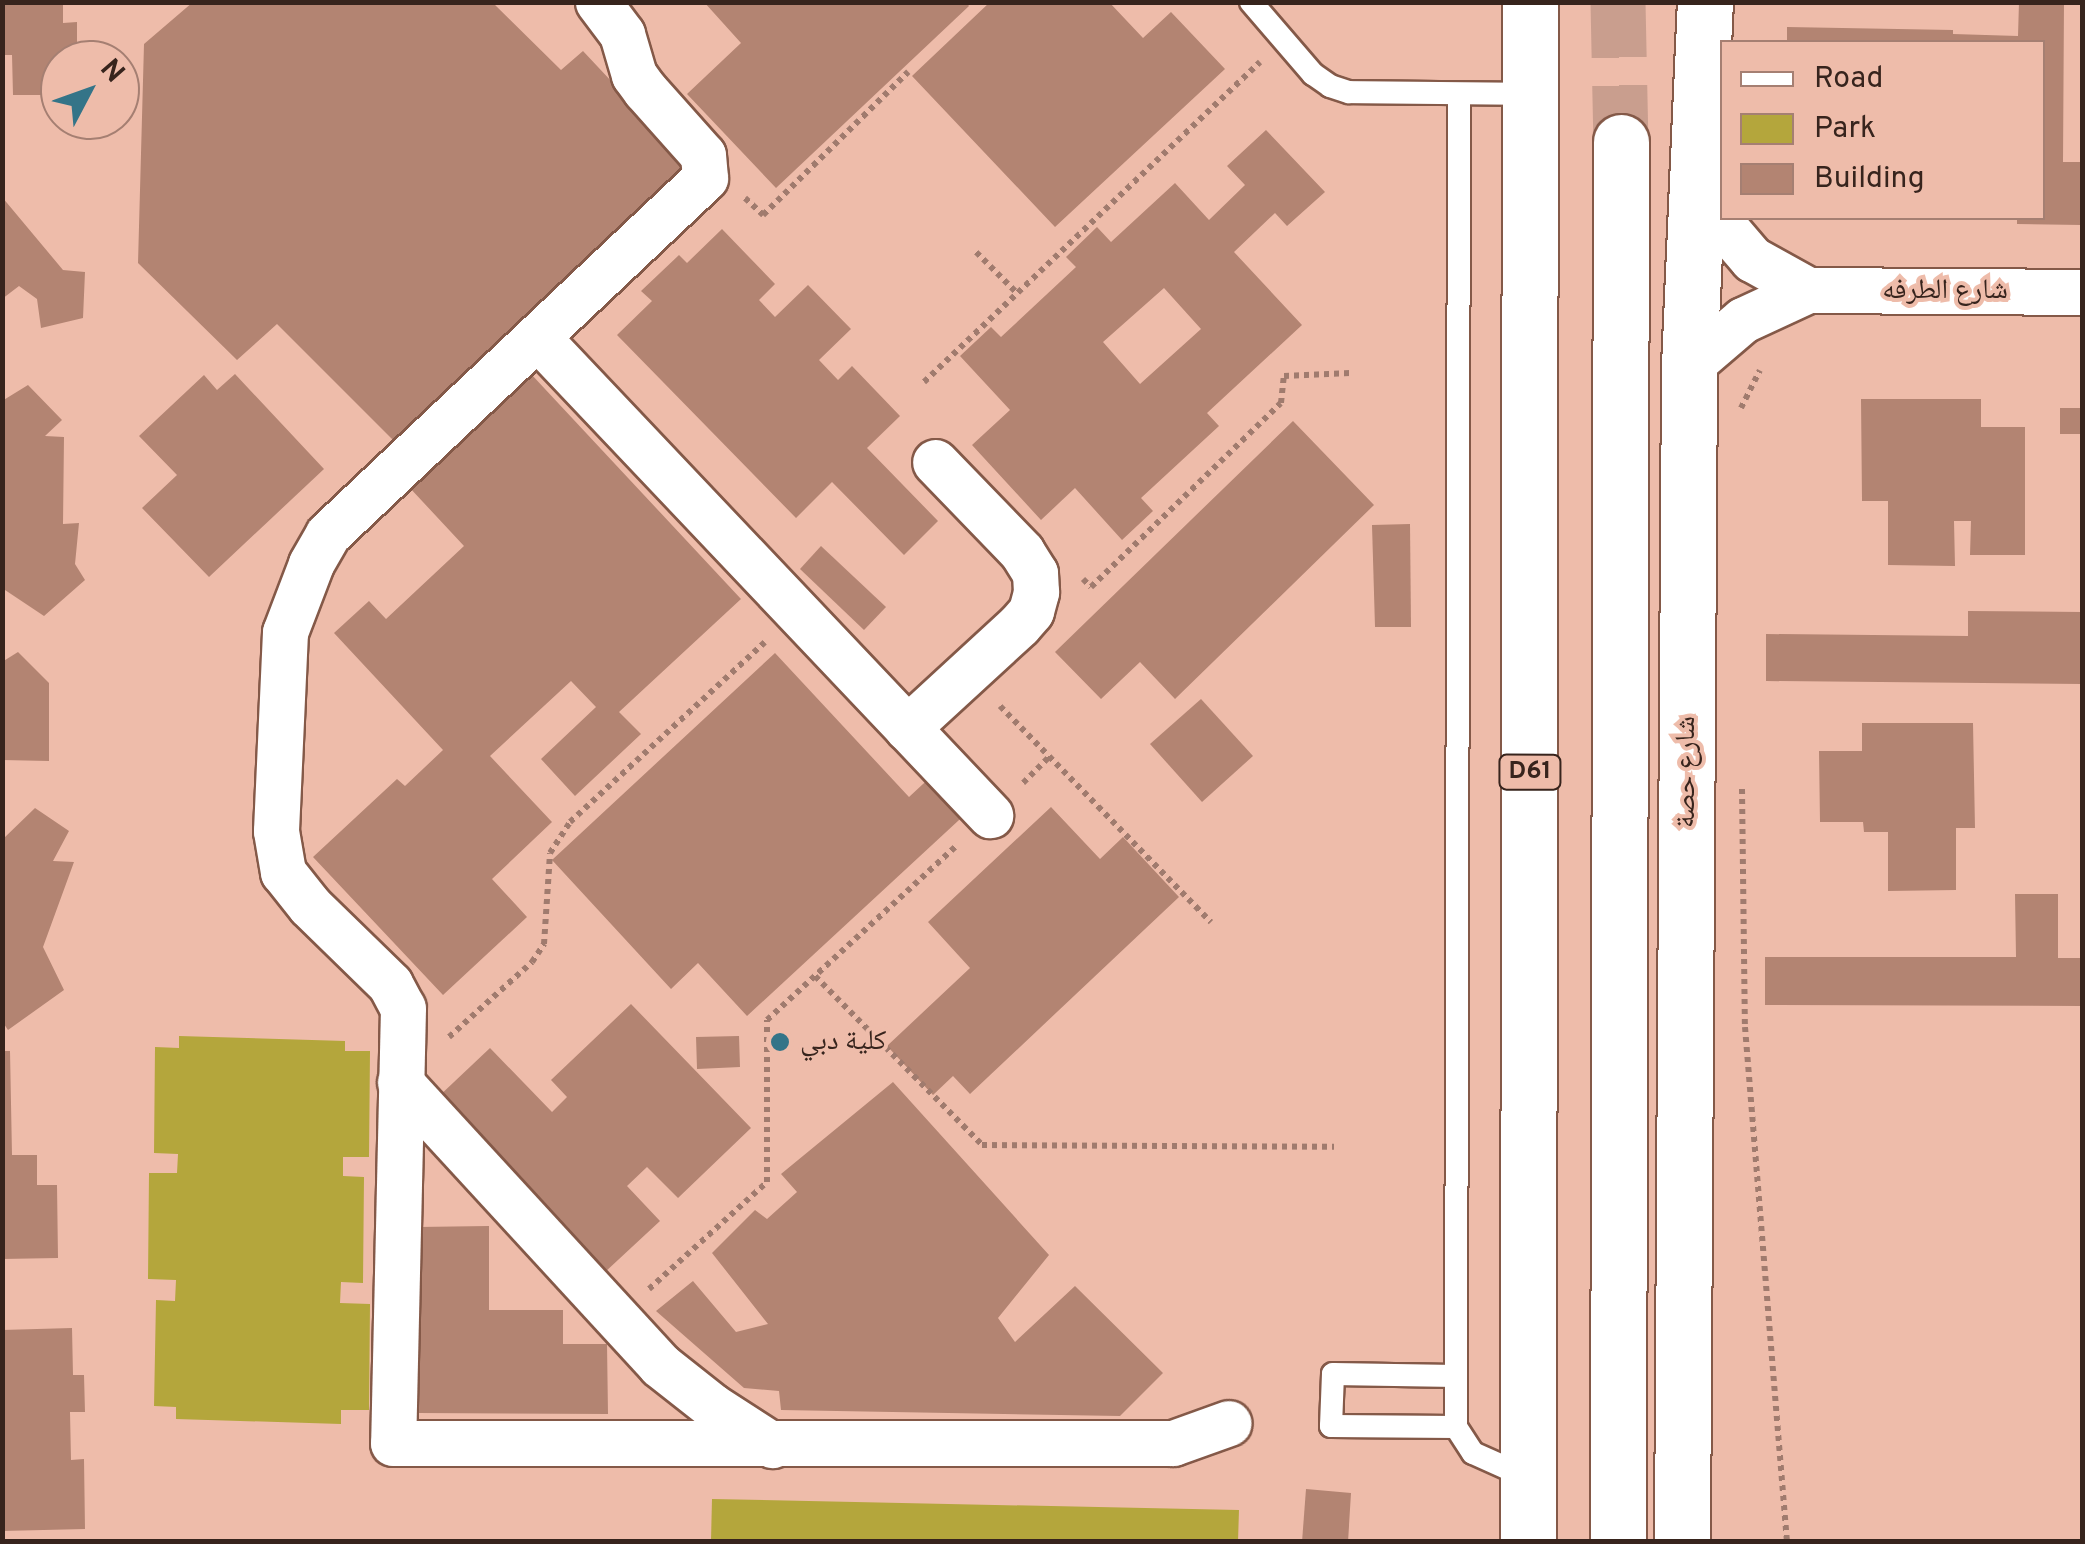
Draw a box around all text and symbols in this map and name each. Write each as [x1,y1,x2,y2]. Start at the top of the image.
north arrow [40,40,140,140]
legend [1720,40,2045,220]
text: N [91,52,131,91]
text: Road [1814,61,1883,98]
text: Park [1814,111,1876,148]
text: Building [1814,161,1925,198]
street label: شارع الطرفه [1882,274,2008,308]
street label: شارع حصة [1670,716,1704,828]
road number: D61 [1498,752,1562,792]
place label: كلية دبي [800,1025,886,1059]
marker: كلية دبي [769,1031,791,1053]

